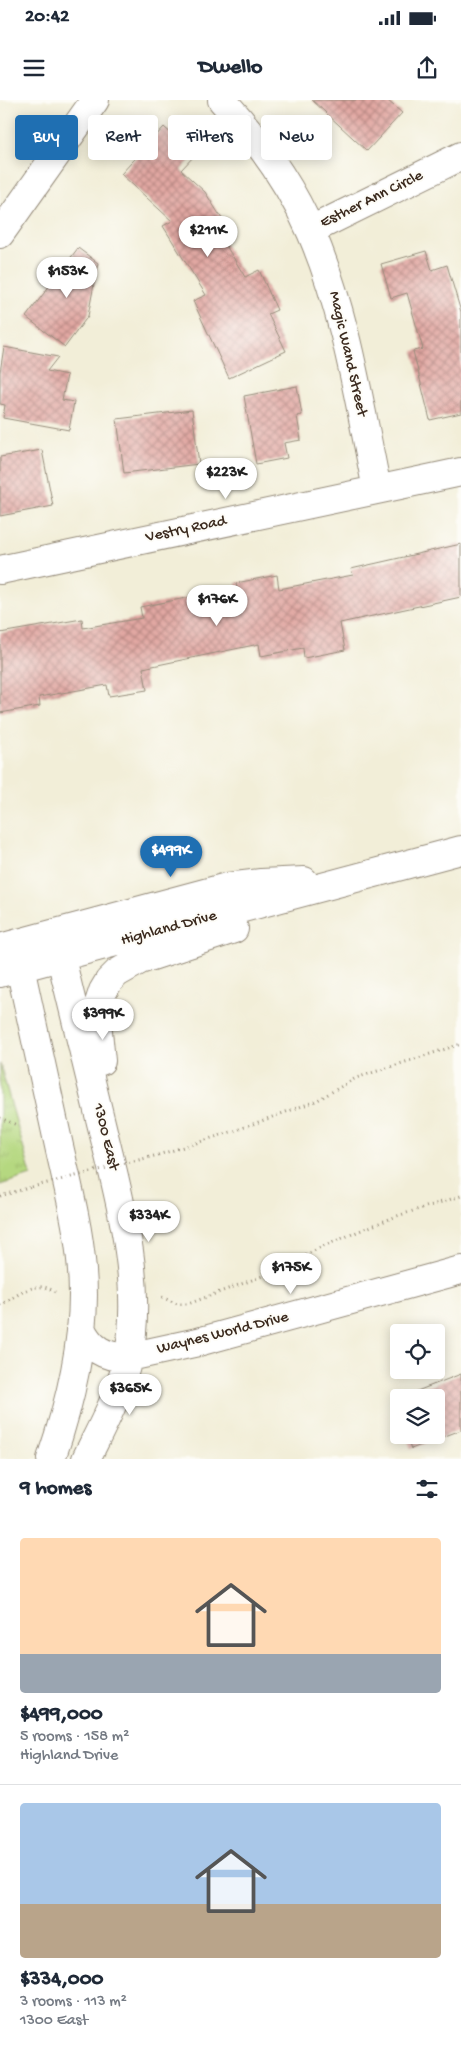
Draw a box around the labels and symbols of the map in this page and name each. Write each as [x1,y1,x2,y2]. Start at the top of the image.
street label: Esther Ann Circle [317,167,427,233]
pin: $211K [173,216,243,258]
pin: $153K [32,256,102,299]
street label: Magic Wand Street [323,290,371,420]
pin: $223K [191,458,261,500]
street label: Vestry Road [143,512,230,548]
pin: $176K [182,584,252,627]
pin: $499K [136,836,206,878]
street label: Highland Drive [119,907,220,951]
pin: $399K [68,998,138,1041]
street label: 1300 East [87,1101,123,1174]
pin: $334K [114,1200,184,1243]
pin: $175K [256,1252,326,1295]
street label: Waynes World Drive [155,1308,292,1360]
pin: $365K [95,1374,165,1416]

